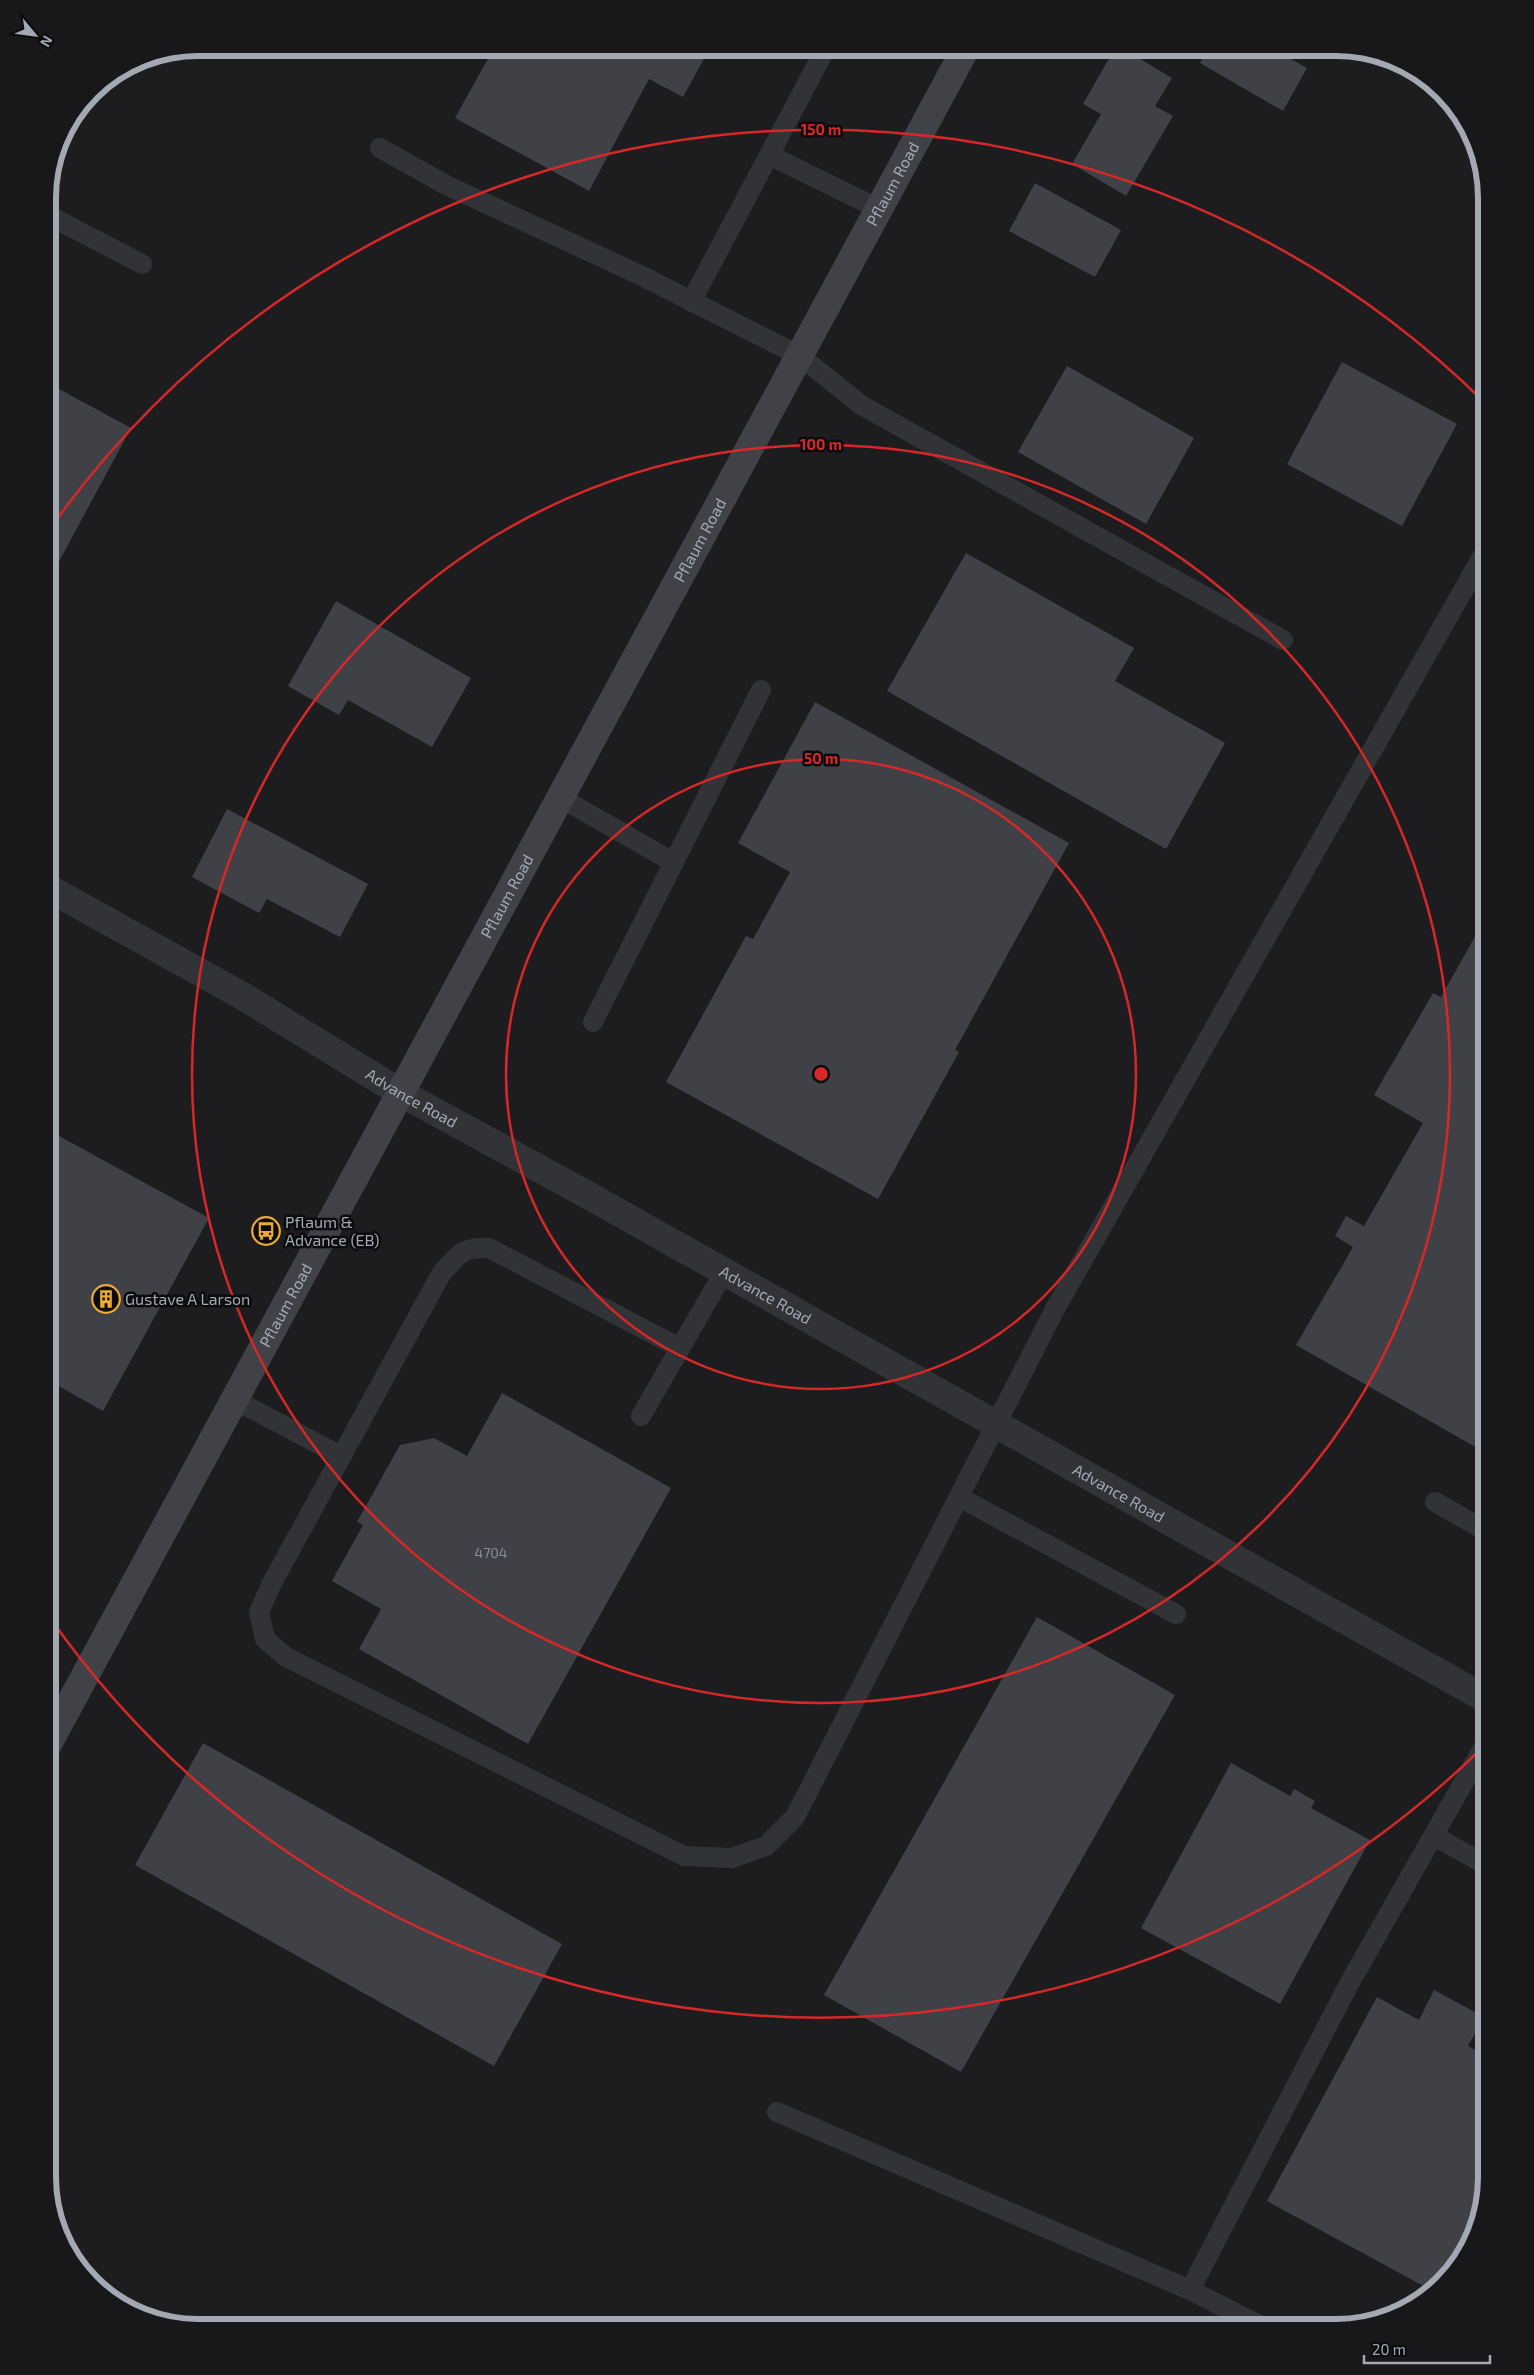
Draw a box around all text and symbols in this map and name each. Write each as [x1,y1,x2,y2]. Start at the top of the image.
north arrow [10,10,60,60]
text: N [37,33,57,50]
text: 150 m [801,120,841,138]
street label: Pflaum Road [862,138,922,229]
text: 100 m [800,435,842,453]
street label: Pflaum Road [669,495,730,585]
text: 50 m [804,749,838,767]
street label: Pflaum Road [476,851,537,941]
street label: Advance Road [363,1064,461,1131]
centre of rings [812,1065,830,1083]
place label: Pflaum & Advance (EB) [285,1212,380,1249]
bus stop icon: Pflaum & Advance (EB) [251,1216,281,1246]
street label: Pflaum Road [255,1260,315,1350]
street label: Advance Road [716,1261,815,1328]
building icon: Gustave A Larson [91,1284,121,1314]
place label: Gustave A Larson [125,1289,250,1308]
street label: Advance Road [1070,1459,1168,1526]
house number: 4704 [475,1544,507,1561]
scale bar [1364,2332,1490,2364]
text: 20 m [1372,2340,1406,2358]

